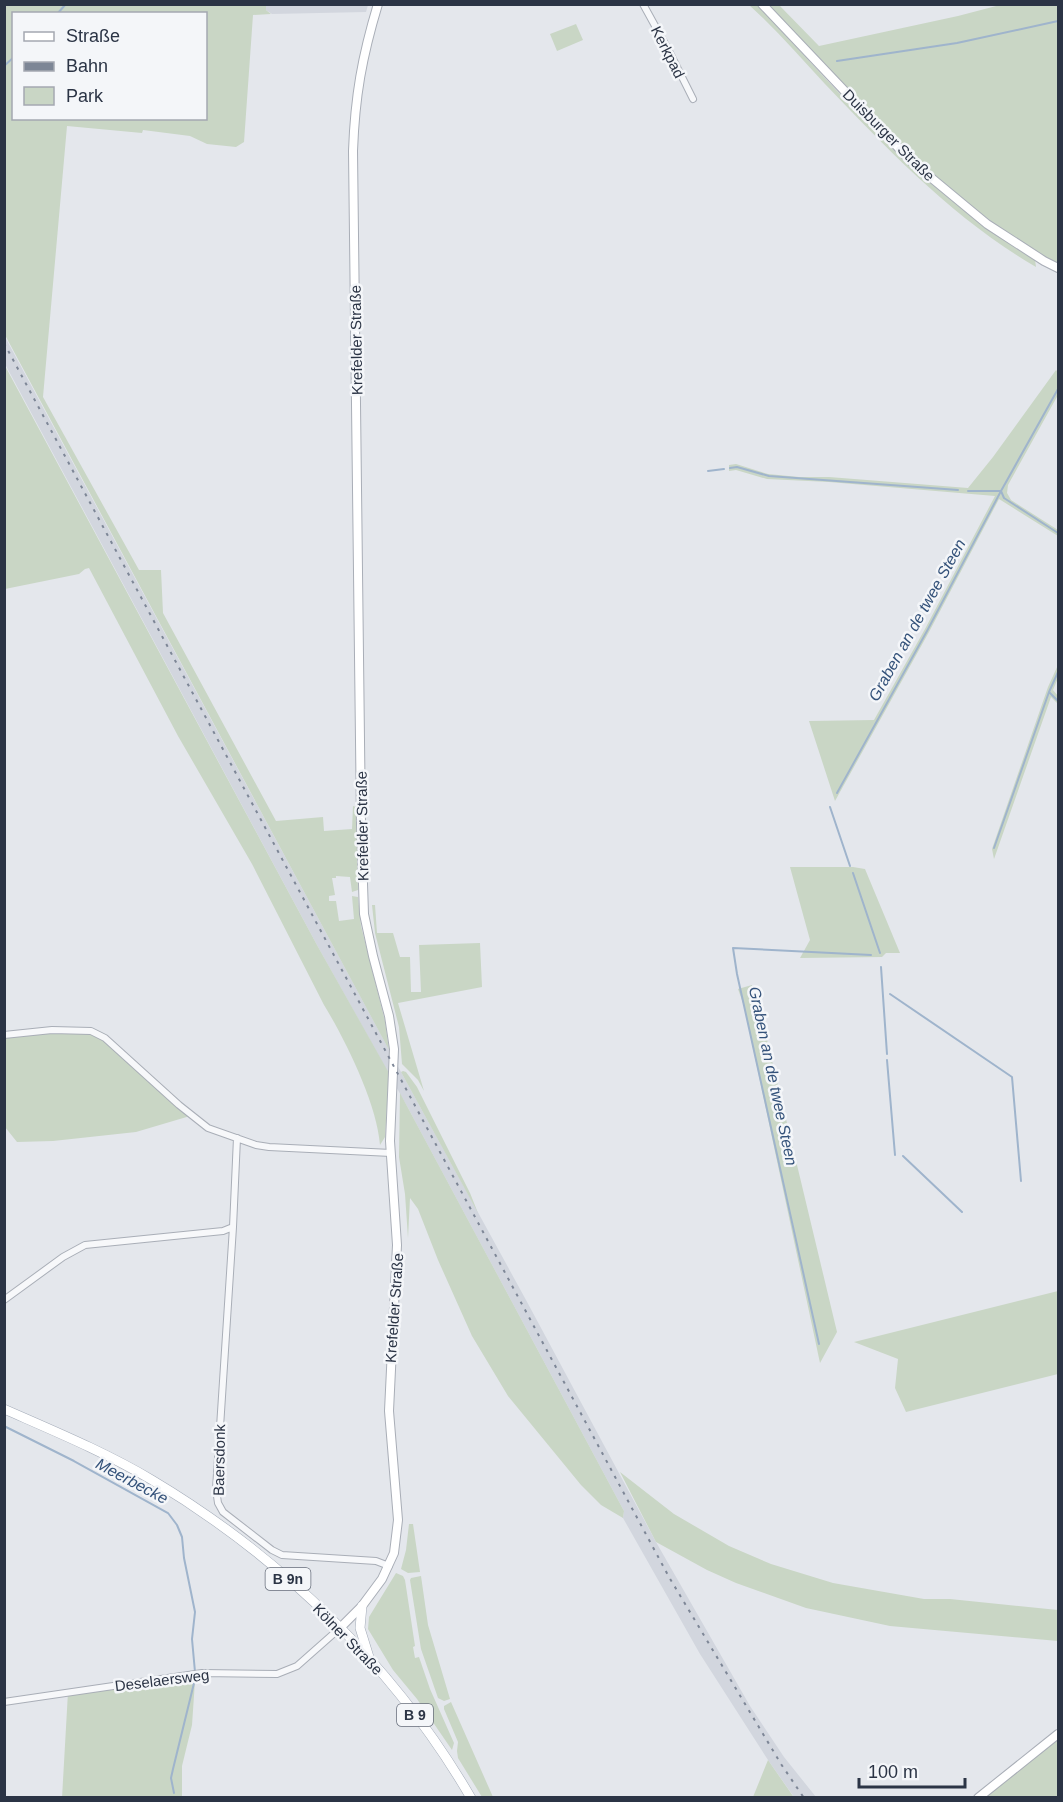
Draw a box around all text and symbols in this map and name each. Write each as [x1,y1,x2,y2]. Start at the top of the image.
legend [12,12,207,120]
street label: Kerkpad [648,23,688,81]
text: Straße [66,26,120,46]
text: Bahn [66,56,108,76]
text: Park [66,86,104,106]
street label: Duisburger Straße [840,86,938,184]
street label: Krefelder Straße [347,285,365,395]
water label: Graben an de twee Steen [865,536,969,704]
street label: Krefelder Straße [353,771,371,881]
water label: Graben an de twee Steen [746,985,800,1167]
street label: Krefelder Straße [382,1253,406,1363]
street label: Baersdonk [210,1424,228,1496]
water label: Meerbecke [93,1455,171,1507]
road number: B 9n [266,1568,310,1590]
street label: Kölner Straße [310,1600,386,1678]
street label: Deselaersweg [114,1666,210,1694]
road number: B 9 [397,1704,433,1726]
scale bar [859,1751,966,1789]
text: 100 m [868,1762,918,1782]

